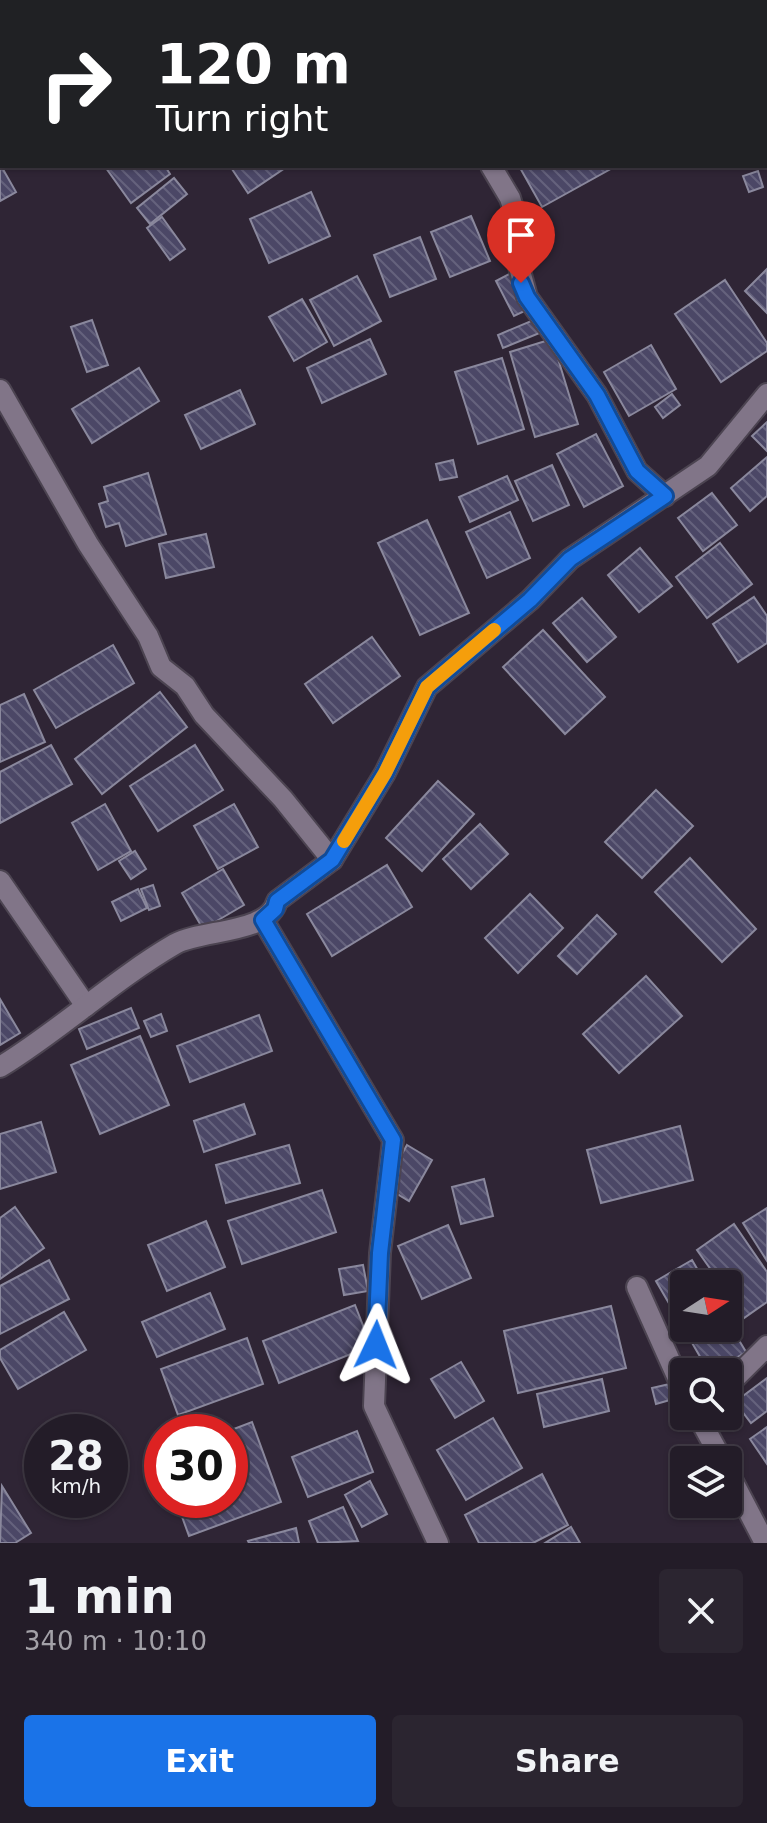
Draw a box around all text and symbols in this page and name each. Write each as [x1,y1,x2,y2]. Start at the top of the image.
text: 120 m [156,31,351,96]
icon: right [24,32,128,136]
text: Turn right [156,98,328,139]
pin [487,201,555,283]
icon: arrive [499,213,543,257]
north arrow [670,1270,742,1342]
map controls [670,1270,742,1518]
position arrow [334,1303,418,1387]
button: search [670,1358,742,1430]
speed limit sign: 30 [144,1414,248,1518]
text: 28 [48,1433,104,1479]
button: layers [670,1446,742,1518]
text: km/h [51,1474,101,1498]
text: 1 min [24,1568,175,1624]
button: close [659,1569,743,1653]
text: 340 m · 10:10 [24,1626,207,1656]
button: Exit [24,1715,376,1807]
button: Share [392,1715,743,1807]

